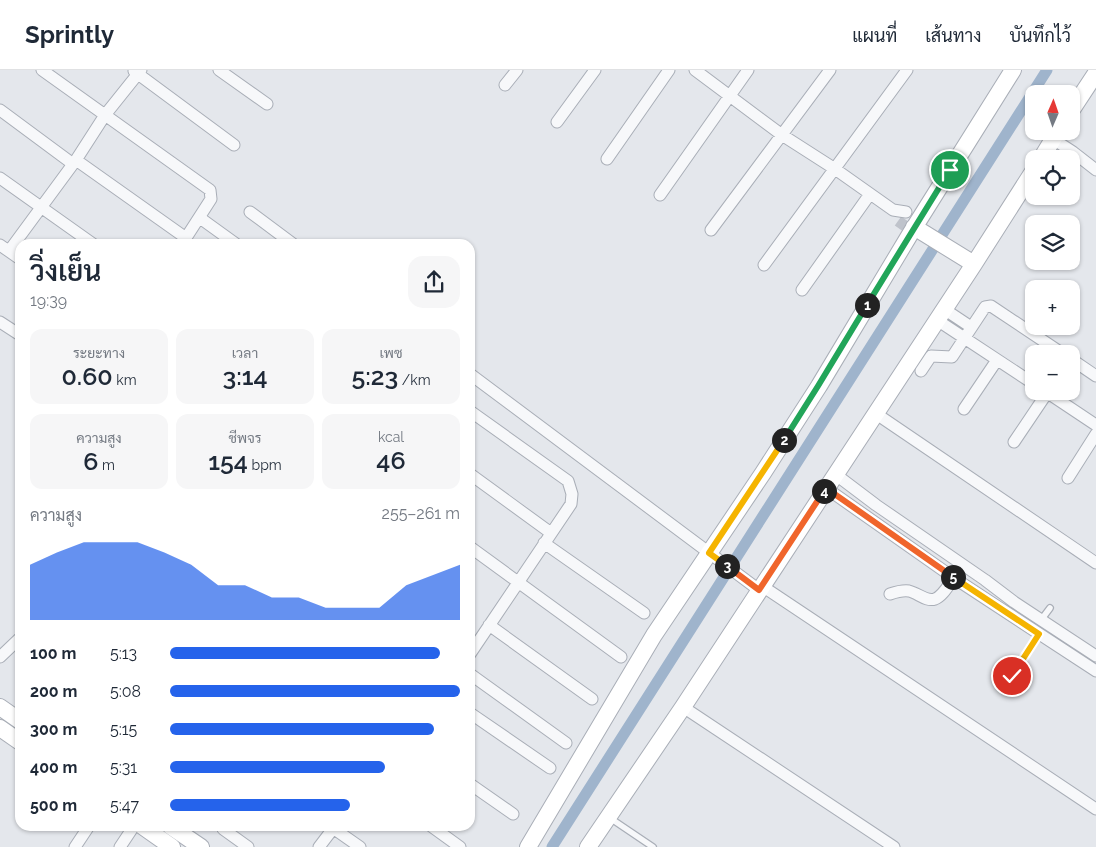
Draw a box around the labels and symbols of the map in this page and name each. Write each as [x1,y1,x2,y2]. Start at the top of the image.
north arrow [1025,85,1080,140]
pin [929,149,971,191]
pin: 1 [854,292,880,318]
pin: 2 [772,428,796,452]
pin: 4 [812,478,836,504]
pin: 3 [714,554,740,578]
pin: 5 [940,564,966,590]
pin [991,655,1033,697]

